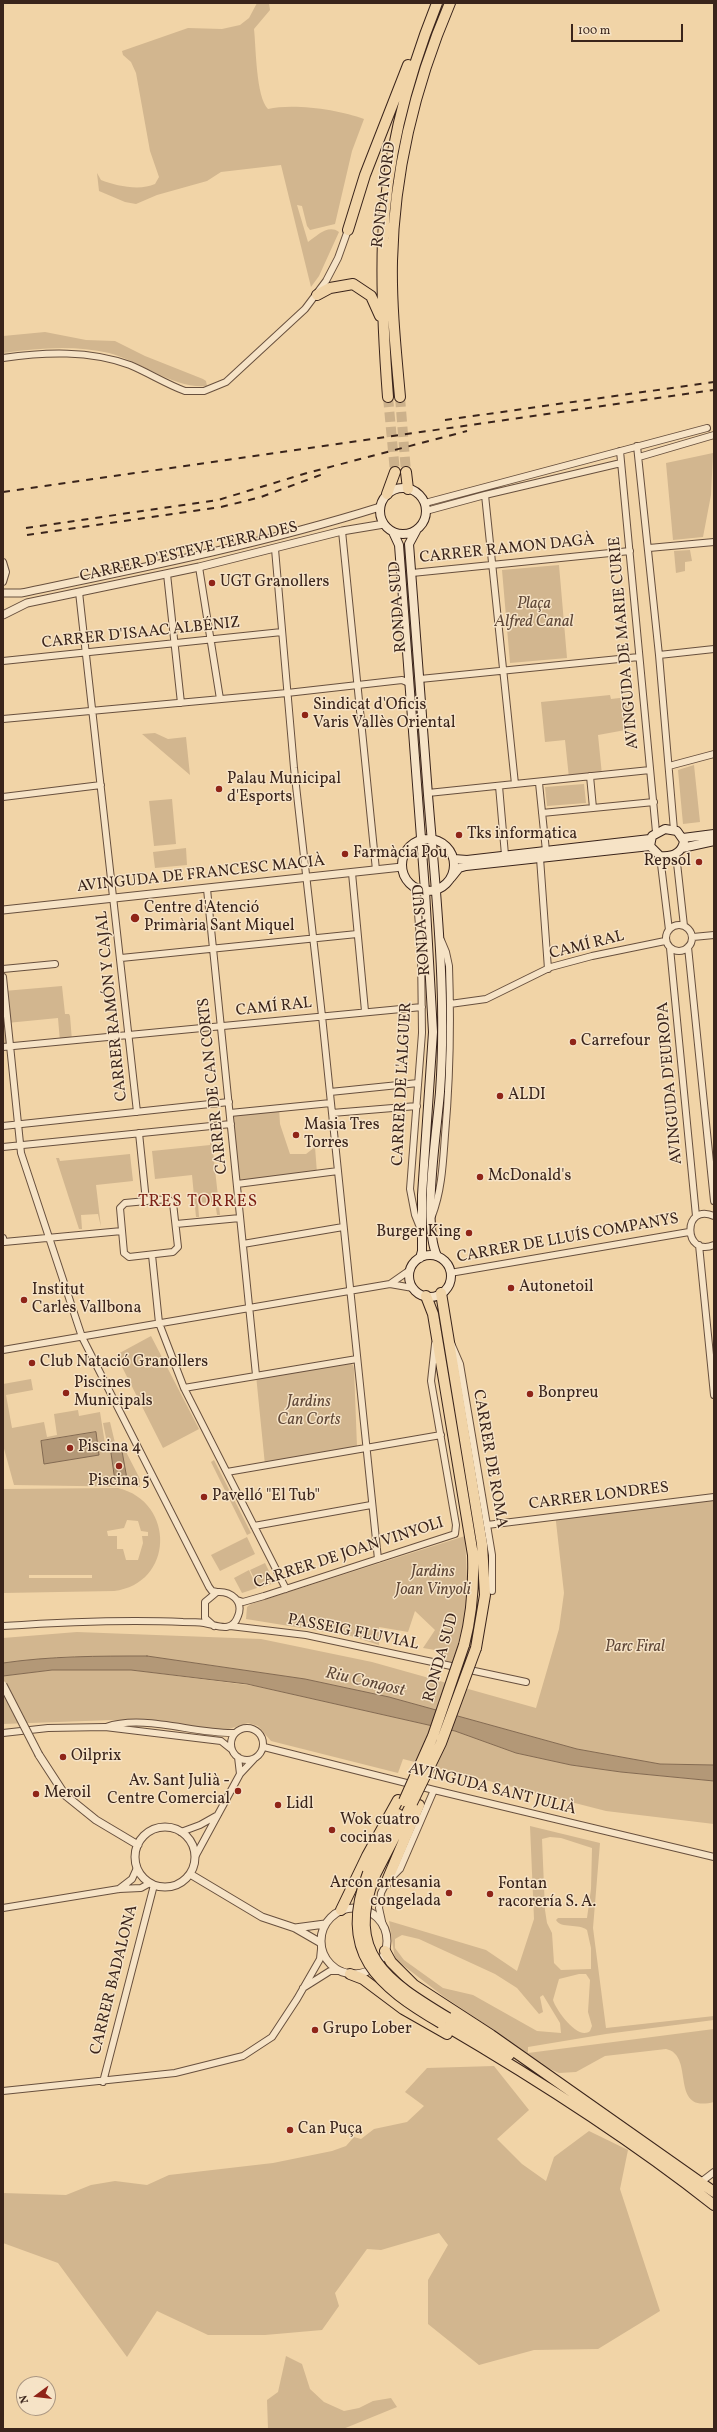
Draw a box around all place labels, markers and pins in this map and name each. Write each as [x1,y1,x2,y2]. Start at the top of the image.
place label: UGT Granollers [220,573,329,593]
marker: UGT Granollers [207,578,217,588]
place label: Sindicat d'Oficis Varis Vallès Oriental [313,696,455,734]
marker: Sindicat d'Oficis Varis Vallès Oriental [300,710,310,720]
place label: Palau Municipal d'Esports [227,770,341,808]
marker: Palau Municipal d'Esports [214,784,224,794]
place label: Tks informatica [467,825,577,845]
marker: Tks informatica [454,830,464,840]
place label: Farmàcia Pou [353,844,448,864]
marker: Farmàcia Pou [340,849,350,859]
place label: Repsol [644,852,691,872]
marker: Repsol [694,857,704,867]
place label: Centre d'Atenció Primària Sant Miquel [144,899,295,937]
marker: Centre d'Atenció Primària Sant Miquel [129,912,141,924]
place label: Carrefour [581,1032,650,1052]
marker: Carrefour [568,1037,578,1047]
place label: ALDI [508,1086,546,1106]
marker: ALDI [495,1091,505,1101]
place label: Masia Tres Torres [304,1116,380,1154]
marker: Masia Tres Torres [291,1130,301,1140]
place label: McDonald's [488,1167,571,1187]
marker: McDonald's [475,1172,485,1182]
place label: Burger King [376,1223,461,1243]
marker: Burger King [464,1228,474,1238]
place label: Autonetoil [519,1278,594,1298]
place label: Institut Carles Vallbona [32,1281,141,1319]
marker: Autonetoil [506,1283,516,1293]
marker: Institut Carles Vallbona [19,1295,29,1305]
place label: Club Natació Granollers [40,1353,208,1373]
marker: Club Natació Granollers [27,1358,37,1368]
place label: Piscines Municipals [74,1374,153,1412]
place label: Bonpreu [538,1384,599,1404]
marker: Piscines Municipals [61,1388,71,1398]
marker: Bonpreu [525,1389,535,1399]
place label: Piscina 4 [78,1438,141,1458]
marker: Piscina 4 [65,1443,75,1453]
marker: Piscina 5 [114,1461,124,1471]
place label: Piscina 5 [88,1472,150,1492]
place label: Pavelló "El Tub" [212,1487,320,1507]
marker: Pavelló "El Tub" [199,1492,209,1502]
place label: Oilprix [71,1747,121,1767]
marker: Oilprix [58,1752,68,1762]
place label: Av. Sant Julià - Centre Comercial [107,1772,230,1810]
place label: Meroil [44,1784,91,1804]
marker: Av. Sant Julià - Centre Comercial [233,1786,243,1796]
marker: Meroil [31,1789,41,1799]
place label: Lidl [286,1795,314,1815]
marker: Lidl [273,1800,283,1810]
place label: Wok cuatro cocinas [340,1811,420,1849]
marker: Wok cuatro cocinas [327,1825,337,1835]
place label: Arcon artesania congelada [330,1874,441,1912]
place label: Fontan racorería S. A. [498,1875,596,1913]
marker: Arcon artesania congelada [444,1888,454,1898]
marker: Fontan racorería S. A. [485,1889,495,1899]
place label: Grupo Lober [323,2020,412,2040]
marker: Grupo Lober [310,2025,320,2035]
place label: Can Puça [298,2120,363,2140]
marker: Can Puça [285,2125,295,2135]

